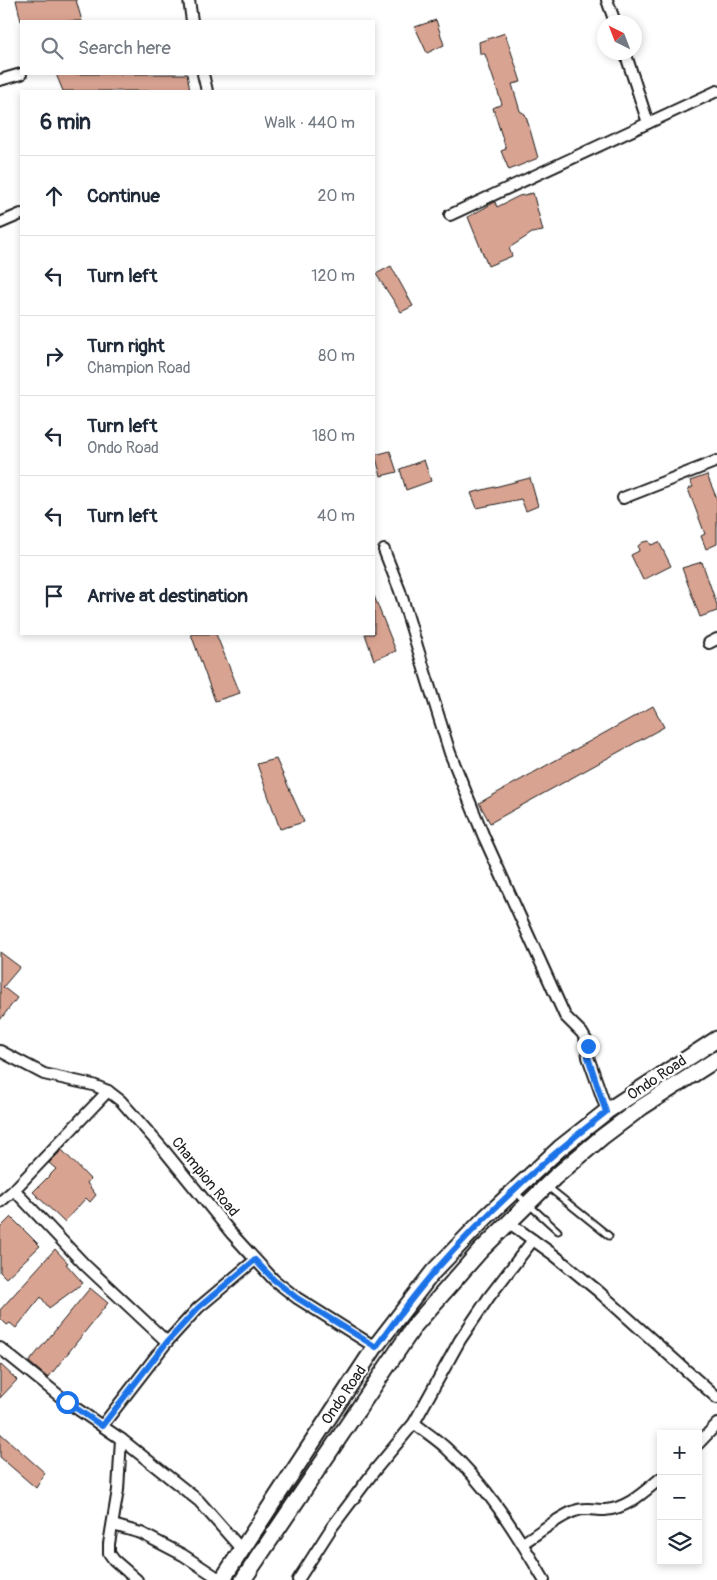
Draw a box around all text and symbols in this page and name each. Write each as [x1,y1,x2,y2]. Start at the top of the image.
north arrow [597,15,642,60]
search box [20,20,375,75]
icon: search [38,34,66,62]
text: Search here [78,36,171,60]
text: 6 min [40,109,91,136]
text: Walk · 440 m [264,113,355,133]
icon: ahead [40,182,68,210]
text: Continue [87,184,160,208]
text: 20 m [317,186,355,206]
icon: left [40,262,68,290]
text: Turn left [87,264,157,288]
text: 120 m [311,266,355,286]
text: Turn right [87,334,165,358]
icon: right [40,342,68,370]
text: 80 m [318,346,355,366]
text: Champion Road [87,358,191,378]
text: Turn left [87,414,157,438]
icon: left [40,422,68,450]
text: 180 m [312,426,355,446]
text: Ondo Road [87,438,159,458]
icon: left [40,502,68,530]
text: Turn left [87,504,157,528]
text: 40 m [317,506,355,526]
icon: arrive [40,582,68,610]
text: Arrive at destination [87,584,248,608]
route end [577,1035,600,1058]
street label: Ondo Road [624,1051,690,1105]
street label: Champion Road [167,1133,243,1221]
street label: Ondo Road [317,1362,371,1428]
route start [56,1391,79,1414]
map controls [657,1430,702,1565]
button: + [657,1430,702,1475]
button: − [657,1475,702,1520]
button: layers [657,1520,702,1565]

